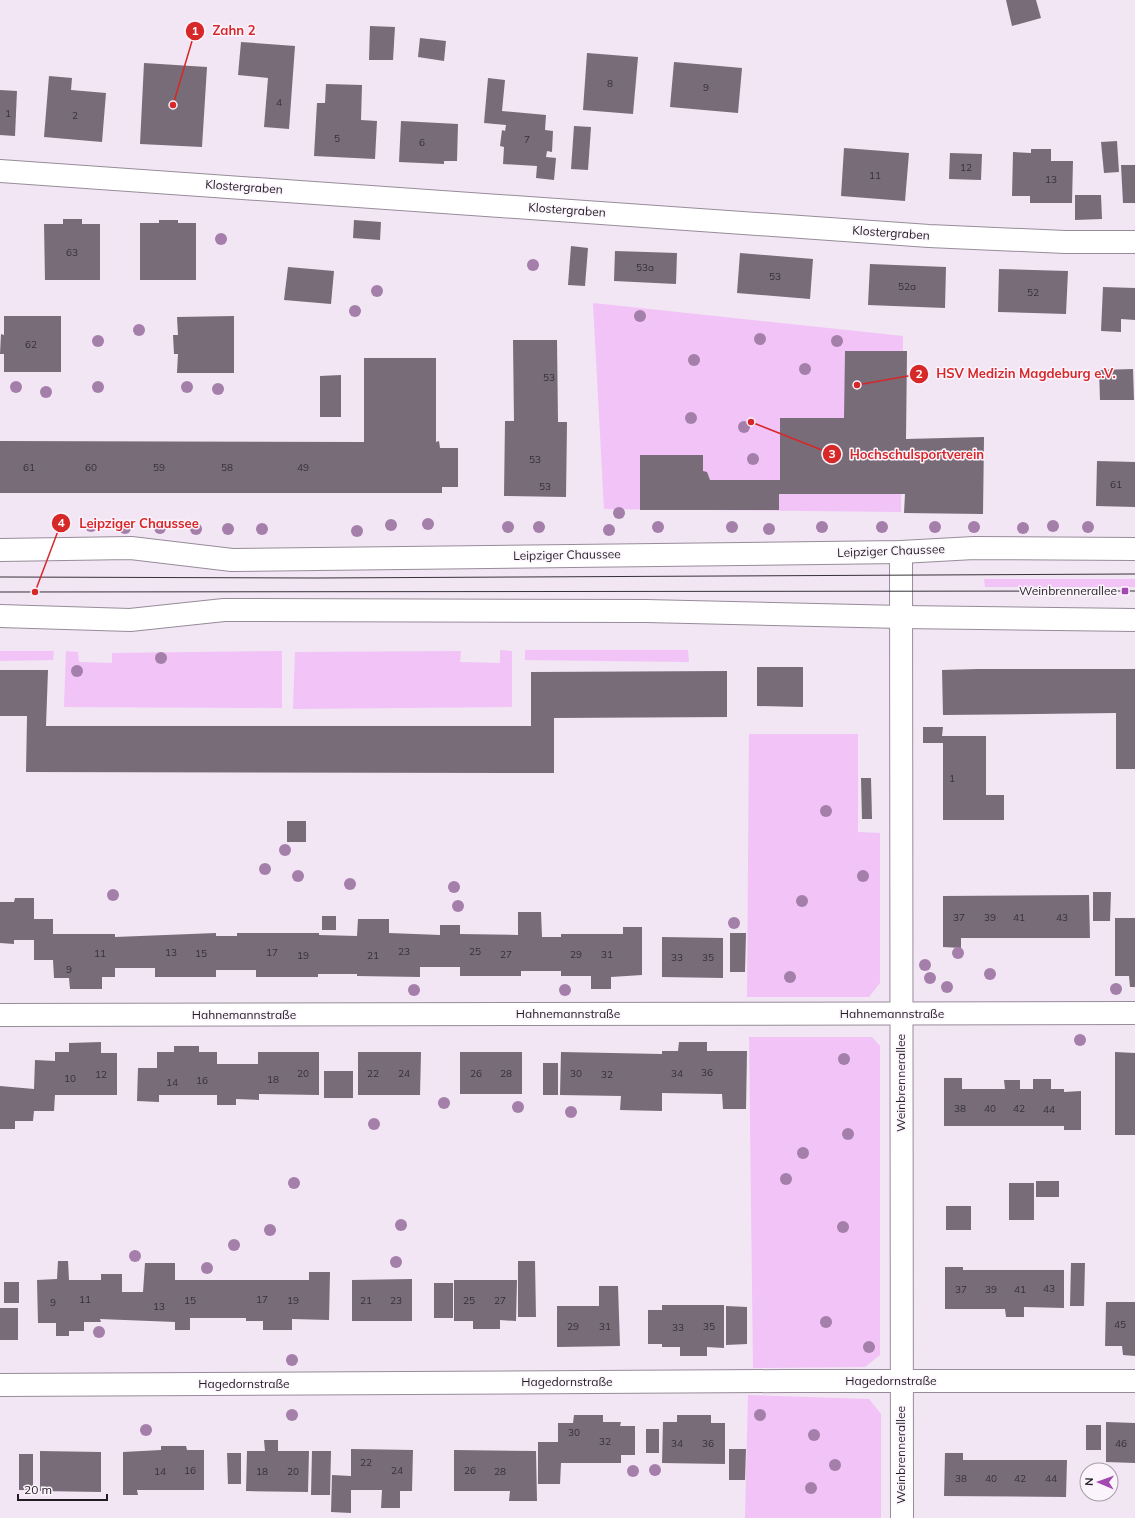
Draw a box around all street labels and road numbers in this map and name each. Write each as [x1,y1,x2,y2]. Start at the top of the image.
street label: Klostergraben [205,176,283,197]
street label: Klostergraben [528,199,606,220]
street label: Klostergraben [852,222,930,243]
street label: Leipziger Chaussee [837,541,945,560]
street label: Leipziger Chaussee [513,546,621,563]
street label: Hahnemannstraße [516,1006,620,1021]
street label: Hahnemannstraße [840,1006,944,1021]
street label: Hahnemannstraße [192,1007,296,1022]
street label: Weinbrennerallee [893,1034,908,1132]
street label: Hagedornstraße [845,1373,937,1388]
street label: Hagedornstraße [521,1374,613,1389]
street label: Hagedornstraße [198,1376,290,1391]
street label: Weinbrennerallee [893,1406,908,1504]

